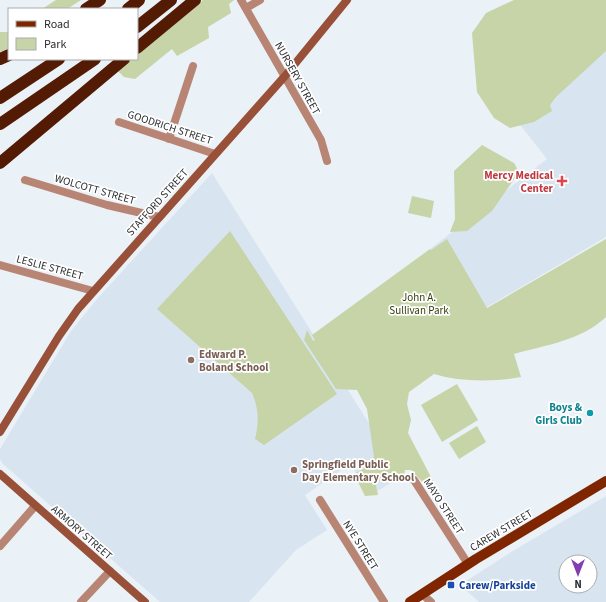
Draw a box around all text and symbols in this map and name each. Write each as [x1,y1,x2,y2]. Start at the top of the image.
legend [8,8,138,60]
text: Road [44,16,70,33]
text: Park [44,36,66,53]
street label: NURSERY STREET [271,39,324,117]
street label: GOODRICH STREET [126,107,214,148]
street label: STAFFORD STREET [123,165,192,239]
place label: Mercy Medical Center [484,168,554,196]
street label: WOLCOTT STREET [53,171,137,208]
marker: Mercy Medical Center [556,175,568,187]
street label: LESLIE STREET [15,251,85,284]
park label: John A. Sullivan Park [389,290,449,318]
place label: Edward P. Boland School [199,347,269,375]
marker: Edward P. Boland School [186,355,196,365]
place label: Boys & Girls Club [535,400,583,428]
marker: Boys & Girls Club [585,408,595,418]
place label: Springfield Public Day Elementary School [302,457,415,485]
marker: Springfield Public Day Elementary School [289,465,299,475]
street label: MAYO STREET [420,475,467,537]
street label: ARMORY STREET [48,502,116,563]
street label: CAREW STREET [467,506,535,555]
street label: NYE STREET [339,518,382,573]
north arrow [558,554,598,594]
text: N [574,576,582,591]
place label: Carew/Parkside [459,578,536,593]
marker: Carew/Parkside [446,580,456,590]

